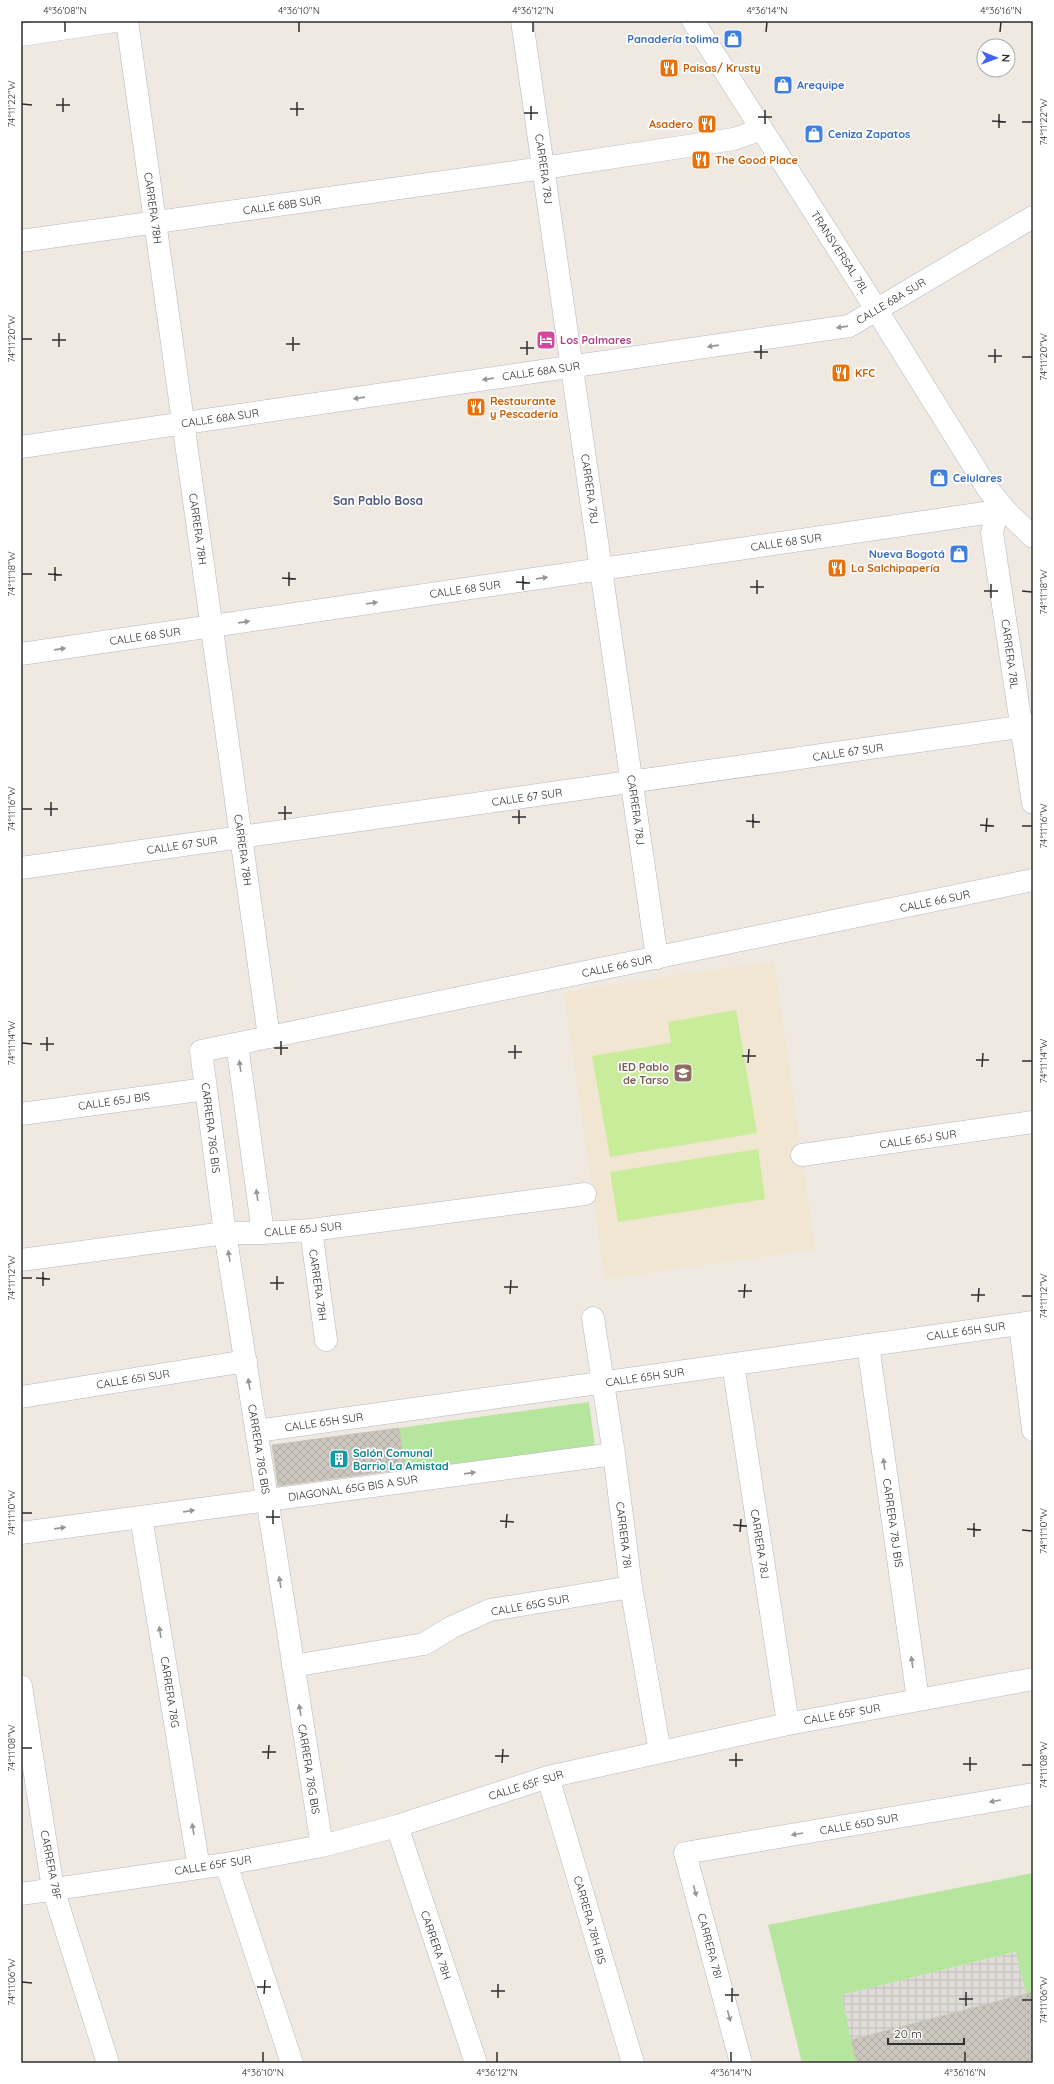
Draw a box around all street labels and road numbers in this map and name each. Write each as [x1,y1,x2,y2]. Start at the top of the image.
street label: CARRERA 78J [532,133,556,205]
street label: CARRERA 78H [141,171,165,245]
street label: CALLE 68B SUR [242,193,322,217]
street label: TRANSVERSAL 78L [808,208,872,296]
street label: CALLE 68A SUR [854,275,928,327]
street label: CALLE 68A SUR [501,359,581,383]
street label: CALLE 68A SUR [180,406,260,430]
street label: CARRERA 78J [578,453,602,525]
street label: CARRERA 78H [186,492,210,566]
street label: CALLE 68 SUR [750,530,822,554]
street label: CALLE 68 SUR [429,577,501,601]
street label: CARRERA 78L [998,618,1022,690]
street label: CALLE 68 SUR [109,624,181,648]
street label: CALLE 67 SUR [812,740,884,764]
street label: CARRERA 78J [624,774,648,846]
street label: CALLE 67 SUR [491,785,563,809]
street label: CARRERA 78H [231,813,255,887]
street label: CALLE 67 SUR [146,833,218,857]
street label: CALLE 66 SUR [899,887,971,915]
street label: CALLE 66 SUR [581,952,653,980]
street label: CARRERA 78G BIS [199,1082,223,1174]
street label: CALLE 65J BIS [77,1089,151,1113]
street label: CALLE 65J SUR [878,1127,958,1151]
street label: CALLE 65J SUR [264,1219,342,1239]
street label: CARRERA 78H [306,1248,330,1322]
street label: CALLE 65H SUR [926,1319,1006,1343]
street label: CALLE 65H SUR [605,1365,685,1389]
street label: CALLE 65I SUR [95,1366,171,1392]
street label: CARRERA 78G BIS [245,1403,273,1495]
street label: CALLE 65H SUR [284,1410,364,1434]
street label: DIAGONAL 65G BIS A SUR [287,1472,419,1504]
street label: CARRERA 78J BIS [880,1478,906,1568]
street label: CARRERA 78I [613,1501,635,1569]
street label: CARRERA 78J [748,1508,772,1580]
street label: CALLE 65G SUR [490,1591,570,1619]
street label: CARRERA 78G [157,1655,183,1729]
street label: CALLE 65F SUR [802,1700,882,1728]
street label: CARRERA 78G BIS [295,1723,323,1815]
street label: CALLE 65F SUR [487,1767,565,1803]
street label: CALLE 65D SUR [819,1810,899,1838]
street label: CARRERA 78F [37,1829,65,1901]
street label: CALLE 65F SUR [173,1852,253,1878]
street label: CARRERA 78H BIS [571,1874,609,1966]
street label: CARRERA 78H [418,1909,454,1981]
street label: CARRERA 78I [695,1912,725,1980]

